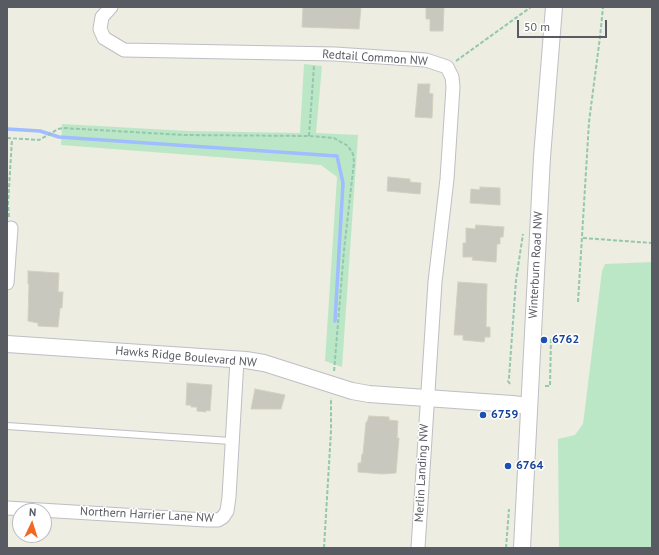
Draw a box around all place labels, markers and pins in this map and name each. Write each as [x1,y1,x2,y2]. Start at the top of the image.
place label: 6762 [552,333,579,347]
marker: 6762 [539,335,549,345]
place label: 6759 [491,408,518,422]
marker: 6759 [478,410,488,420]
place label: 6764 [516,459,543,473]
marker: 6764 [503,461,513,471]

